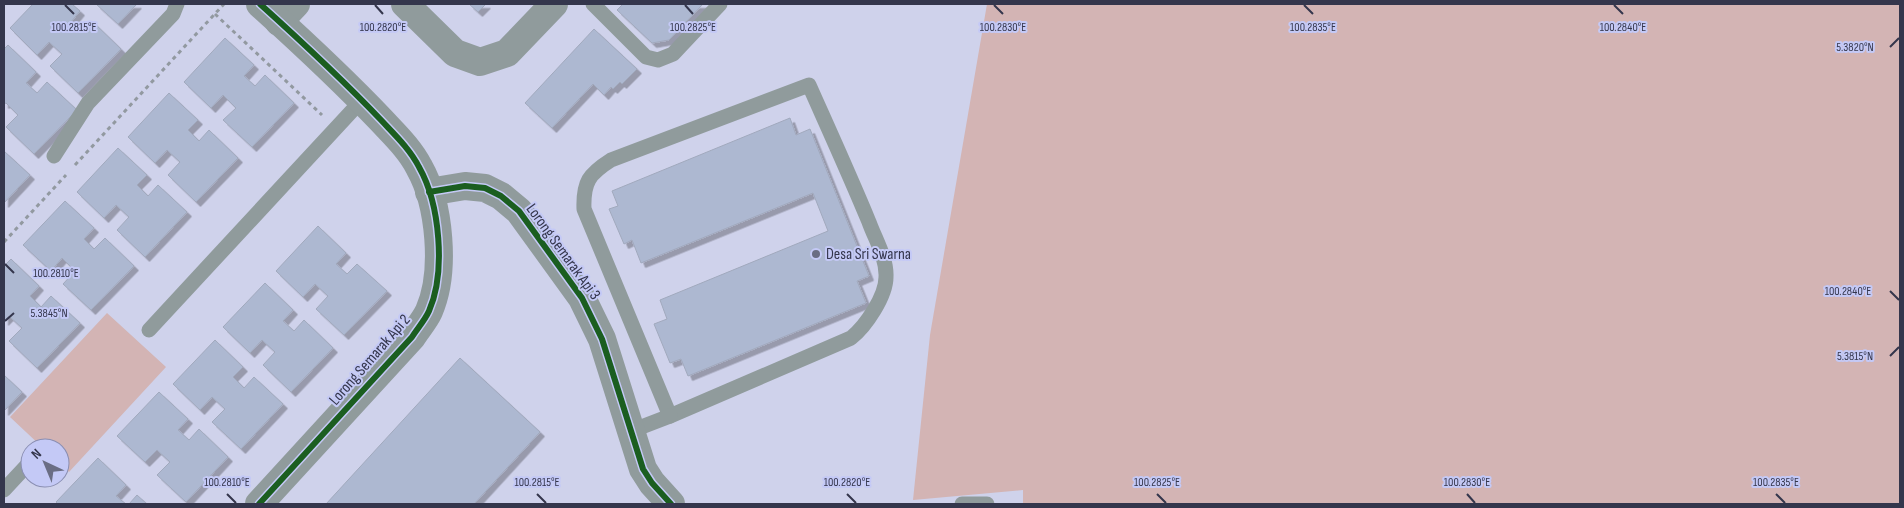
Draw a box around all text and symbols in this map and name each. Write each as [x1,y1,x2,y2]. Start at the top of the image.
text: 100.2815°E [52,20,97,35]
text: 100.2820°E [360,20,406,35]
text: 100.2825°E [670,20,716,35]
text: 100.2830°E [980,20,1026,35]
text: 100.2835°E [1290,20,1336,35]
text: 100.2840°E [1600,20,1646,35]
text: 5.3820°N [1836,40,1874,55]
street label: Lorong Semarak Api 3 [522,200,604,304]
place label: Desa Sri Swarna [826,245,911,264]
marker: Desa Sri Swarna [810,248,822,260]
text: 100.2810°E [33,266,79,281]
text: 100.2840°E [1825,284,1871,299]
text: 5.3845°N [30,306,68,321]
street label: Lorong Semarak Api 2 [325,311,415,409]
text: 5.3815°N [1837,349,1873,364]
north arrow [20,438,70,488]
text: N [28,445,45,463]
text: 100.2810°E [204,475,250,490]
text: 100.2815°E [515,475,560,490]
text: 100.2820°E [824,475,870,490]
text: 100.2825°E [1134,475,1180,490]
text: 100.2830°E [1444,475,1490,490]
text: 100.2835°E [1753,475,1799,490]

